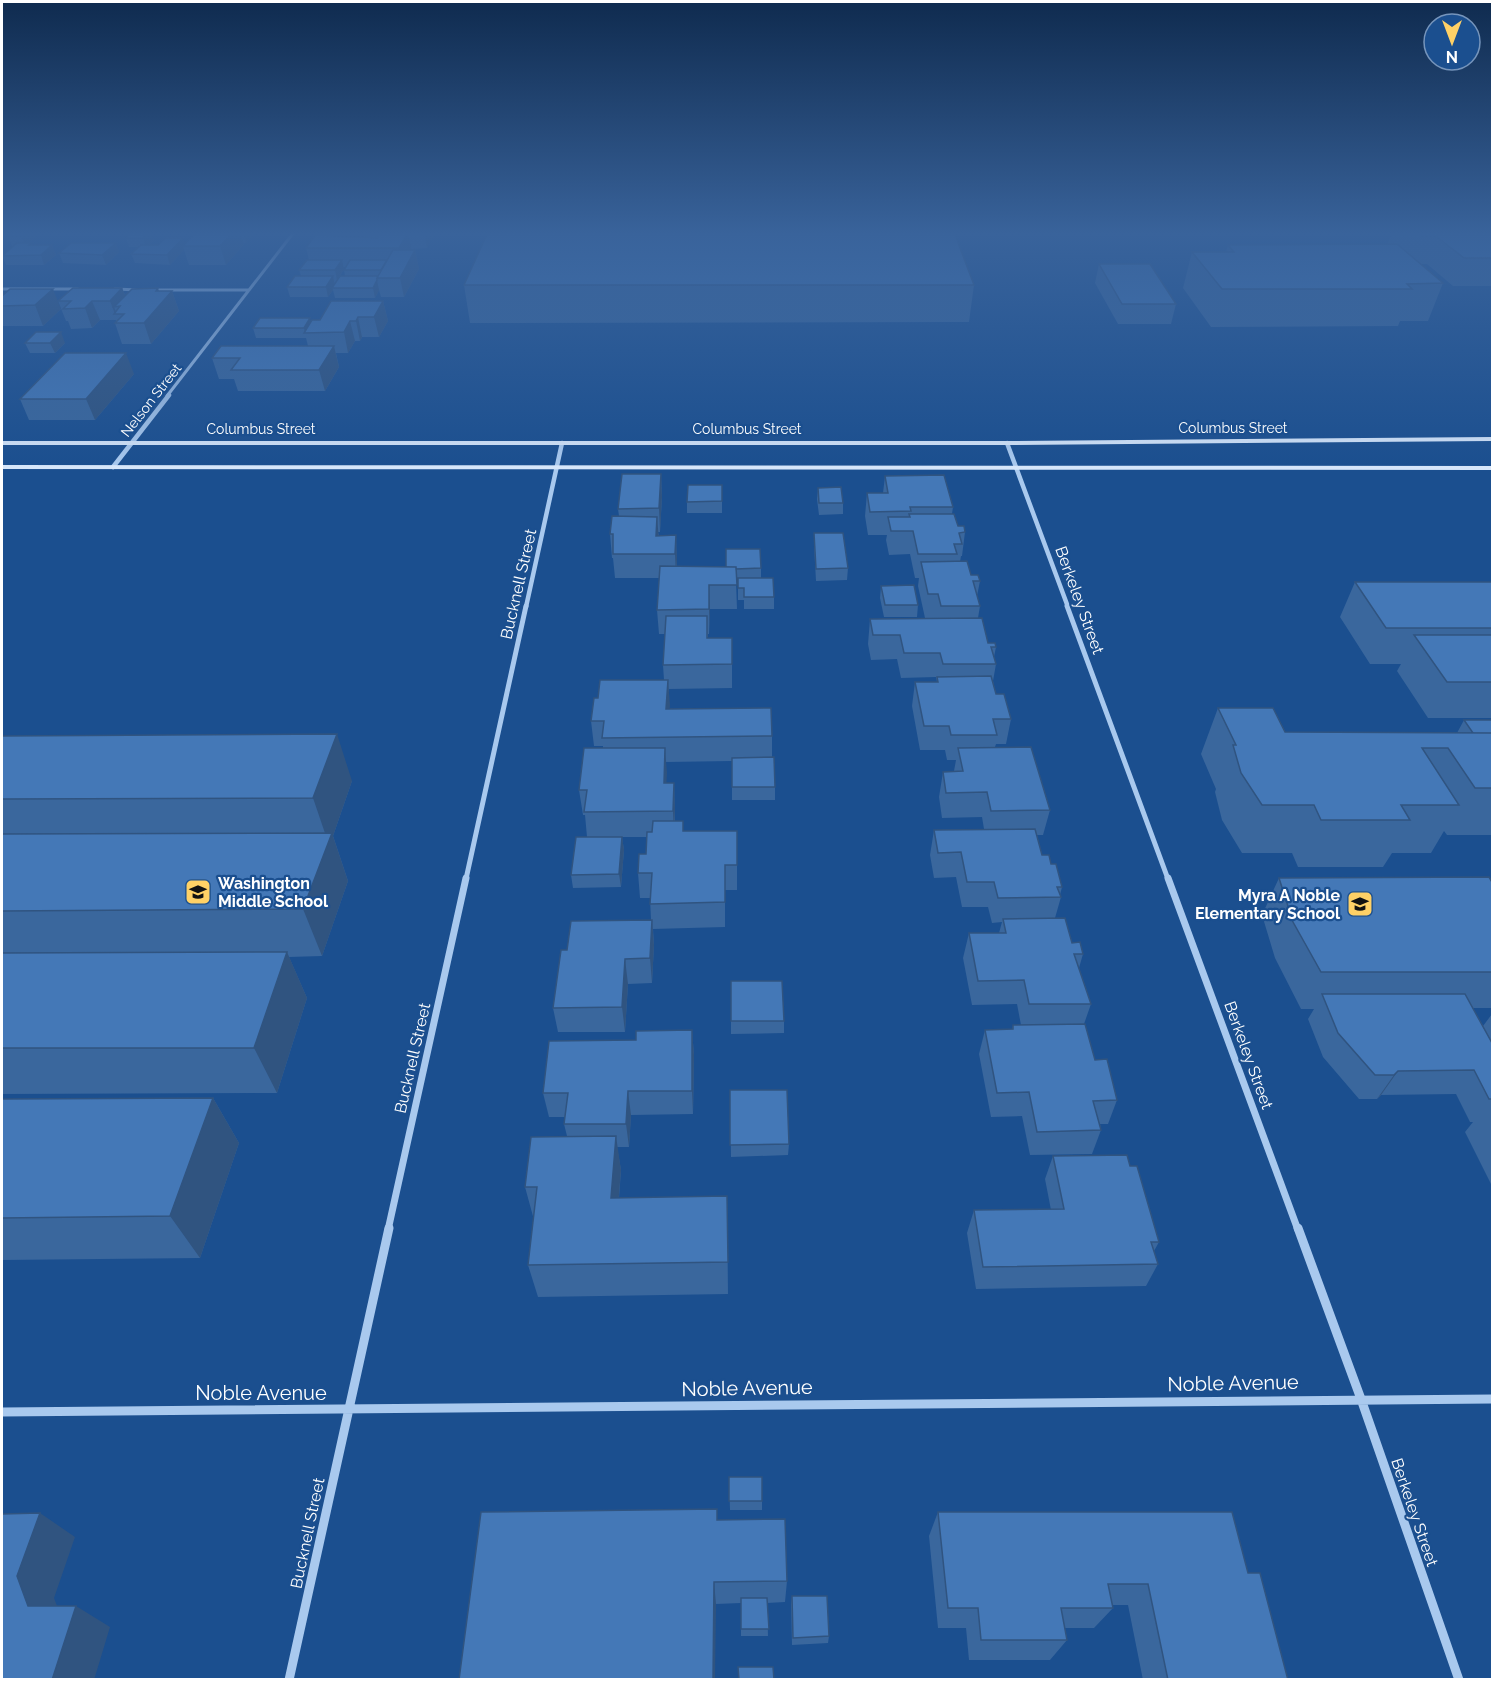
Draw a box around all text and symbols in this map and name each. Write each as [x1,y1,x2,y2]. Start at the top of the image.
north arrow [1422,12,1482,72]
text: N [1446,47,1458,66]
street label: Nelson Street [117,360,185,440]
street label: Columbus Street [1178,420,1288,436]
street label: Columbus Street [206,421,316,437]
street label: Columbus Street [692,421,802,437]
street label: Bucknell Street [497,526,541,641]
street label: Berkeley Street [1051,544,1108,657]
place label: Washington Middle School [218,874,329,911]
school or university icon: Washington Middle School [183,877,213,907]
place label: Myra A Noble Elementary School [1195,886,1341,923]
school or university icon: Myra A Noble Elementary School [1345,889,1375,919]
street label: Berkeley Street [1220,999,1277,1112]
street label: Bucknell Street [391,1000,435,1115]
street label: Noble Avenue [1167,1370,1299,1396]
street label: Noble Avenue [681,1375,813,1401]
street label: Noble Avenue [195,1381,327,1405]
street label: Berkeley Street [1387,1456,1442,1569]
street label: Bucknell Street [286,1475,329,1590]

